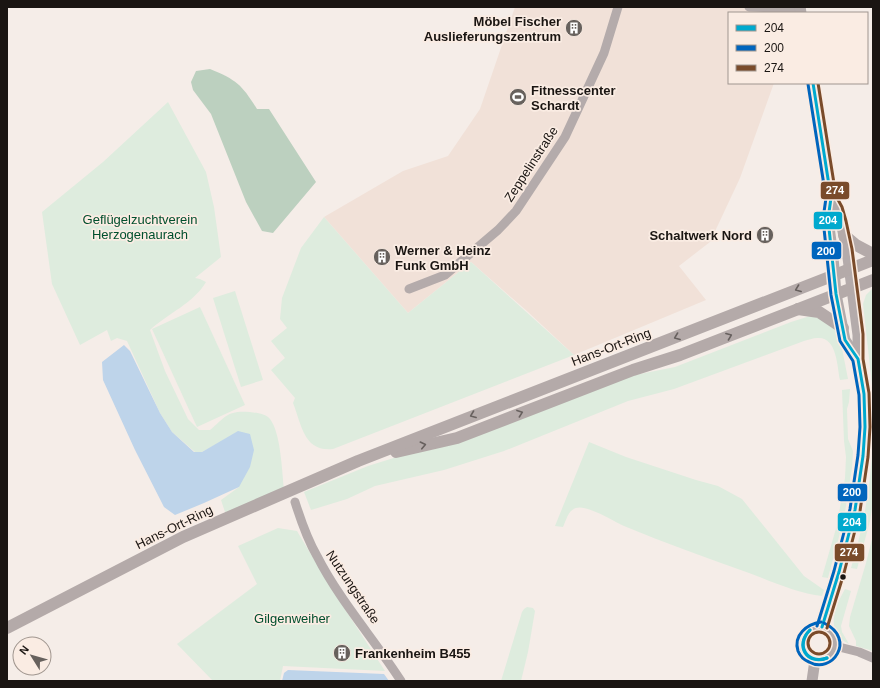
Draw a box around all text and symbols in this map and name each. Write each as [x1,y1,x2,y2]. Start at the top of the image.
legend [728,12,868,84]
place label: Möbel Fischer Auslieferungszentrum [424,14,561,44]
building icon: Möbel Fischer Auslieferungszentrum [564,18,584,38]
text: 204 [764,21,784,35]
text: 200 [764,41,784,55]
text: 274 [764,61,784,75]
place label: Fitnesscenter Schardt [531,83,616,113]
sports icon: Fitnesscenter Schardt [508,87,528,107]
street label: Zeppelinstraße [501,124,561,204]
line badge: 274 [820,181,850,200]
text: 274 [826,184,845,196]
line badge: 204 [813,211,843,230]
park label: Geflügelzuchtverein Herzogenaurach [83,212,197,242]
text: 204 [819,214,838,226]
building icon: Schaltwerk Nord [755,225,775,245]
place label: Schaltwerk Nord [649,228,752,243]
line badge: 200 [811,241,842,260]
place label: Werner & Heinz Funk GmbH [395,243,491,273]
text: 200 [817,245,835,257]
building icon: Werner & Heinz Funk GmbH [372,247,392,267]
one-way arrow [795,285,802,293]
street label: Hans-Ort-Ring [569,325,653,369]
one-way arrow [674,332,681,340]
one-way arrow [726,332,733,340]
one-way arrow [517,410,524,418]
one-way arrow [470,411,477,419]
one-way arrow [420,442,427,450]
line badge: 200 [837,483,868,502]
text: 200 [843,486,861,498]
street label: Hans-Ort-Ring [133,502,215,552]
line badge: 204 [837,512,867,532]
text: 204 [843,516,862,528]
line badge: 274 [834,543,865,562]
text: 274 [840,546,859,558]
street label: Nutzungstraße [323,547,383,627]
unlabelled marker [838,572,848,582]
park label: Gilgenweiher [254,611,331,626]
north arrow [12,636,52,676]
text: N [17,643,31,657]
building icon: Frankenheim B455 [332,643,352,663]
place label: Frankenheim B455 [355,646,471,661]

